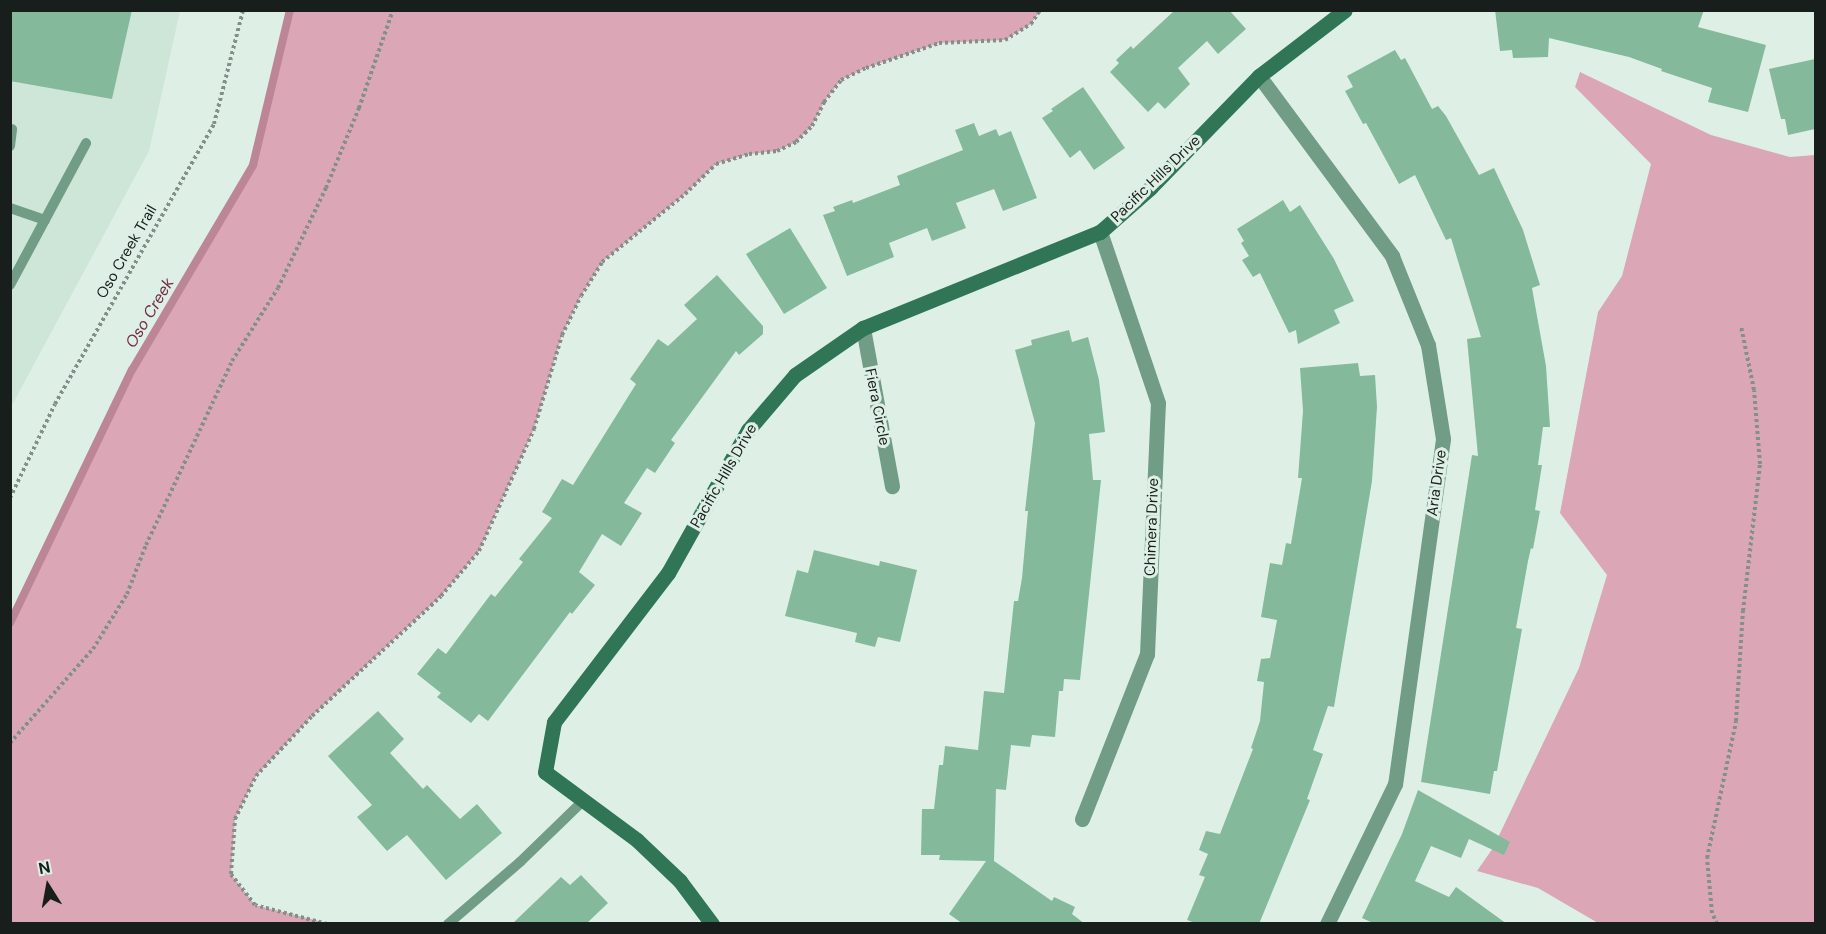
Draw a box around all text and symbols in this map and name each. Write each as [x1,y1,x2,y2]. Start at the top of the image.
street label: Pacific Hills Drive [1108,132,1204,226]
street label: Oso Creek Trail [93,202,161,302]
water label: Oso Creek [122,275,178,351]
street label: Fiera Circle [861,367,893,447]
street label: Pacific Hills Drive [687,421,761,531]
street label: Aria Drive [1423,449,1451,517]
street label: Chimera Drive [1141,478,1163,576]
north arrow [18,856,78,916]
text: N [37,856,52,879]

